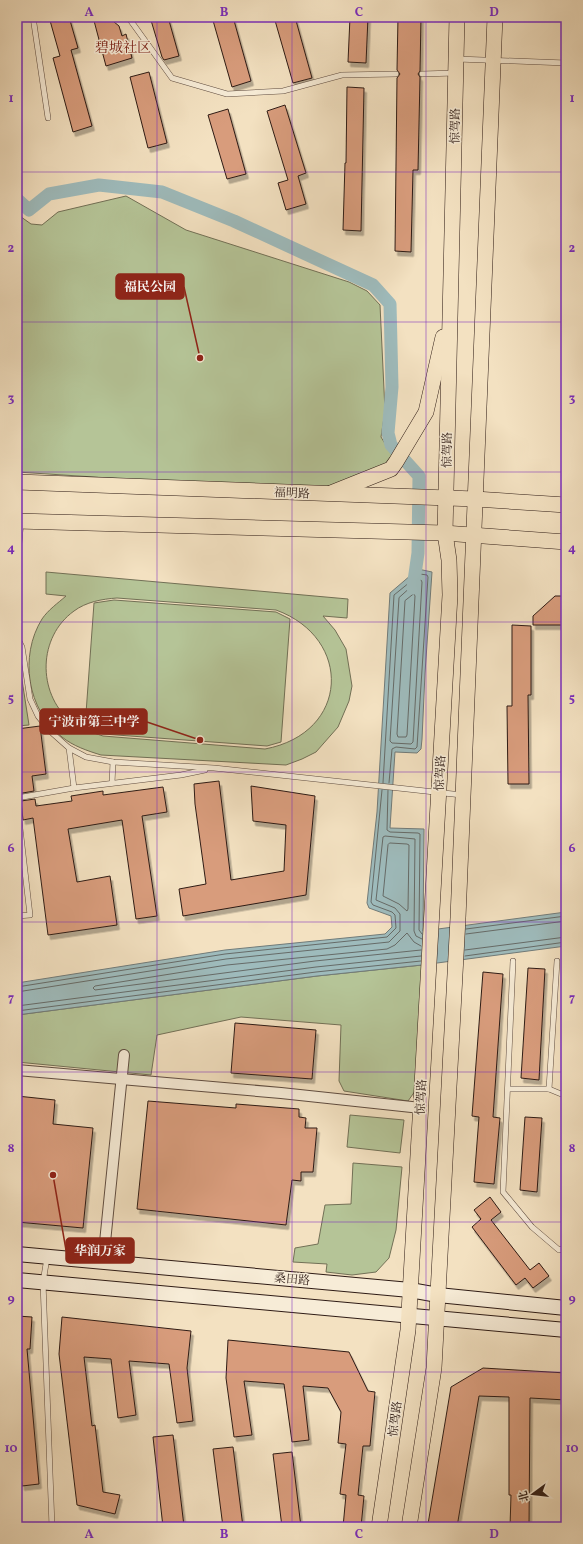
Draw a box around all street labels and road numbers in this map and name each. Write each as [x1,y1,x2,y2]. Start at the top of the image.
street label: 惊驾路 [448,108,464,144]
street label: 惊驾路 [440,432,456,468]
street label: 福明路 [274,485,310,503]
street label: 惊驾路 [432,755,450,791]
street label: 惊驾路 [413,1079,431,1115]
street label: 桑田路 [273,1270,311,1290]
street label: 惊驾路 [386,1400,406,1438]

